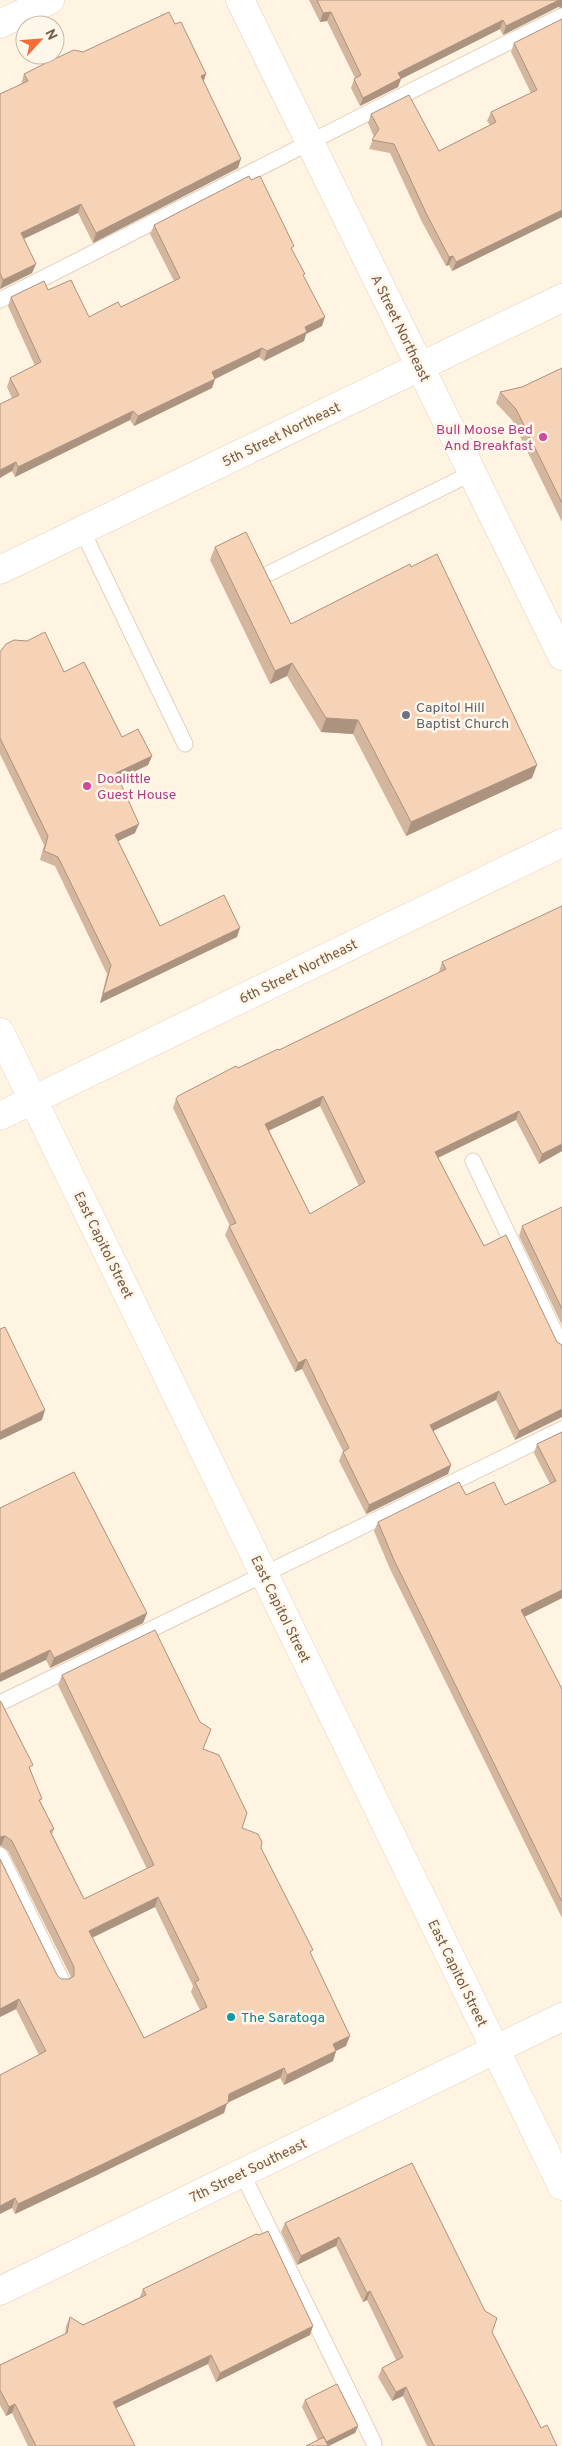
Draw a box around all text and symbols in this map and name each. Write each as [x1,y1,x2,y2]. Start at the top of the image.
north arrow [15,15,65,65]
text: N [40,27,60,43]
street label: A Street Northeast [366,272,433,385]
street label: 5th Street Northeast [220,399,344,471]
place label: Bull Moose Bed And Breakfast [436,422,533,455]
marker: Bull Moose Bed And Breakfast [537,431,549,443]
place label: Capitol Hill Baptist Church [416,700,509,733]
marker: Capitol Hill Baptist Church [400,709,412,721]
place label: Doolittle Guest House [97,771,176,804]
marker: Doolittle Guest House [81,780,93,792]
street label: 6th Street Northeast [237,936,361,1008]
street label: East Capitol Street [69,1189,136,1302]
street label: East Capitol Street [246,1553,313,1666]
street label: East Capitol Street [423,1917,490,2030]
place label: The Saratoga [241,2010,325,2027]
marker: The Saratoga [225,2011,237,2023]
street label: 7th Street Southeast [187,2136,310,2207]

